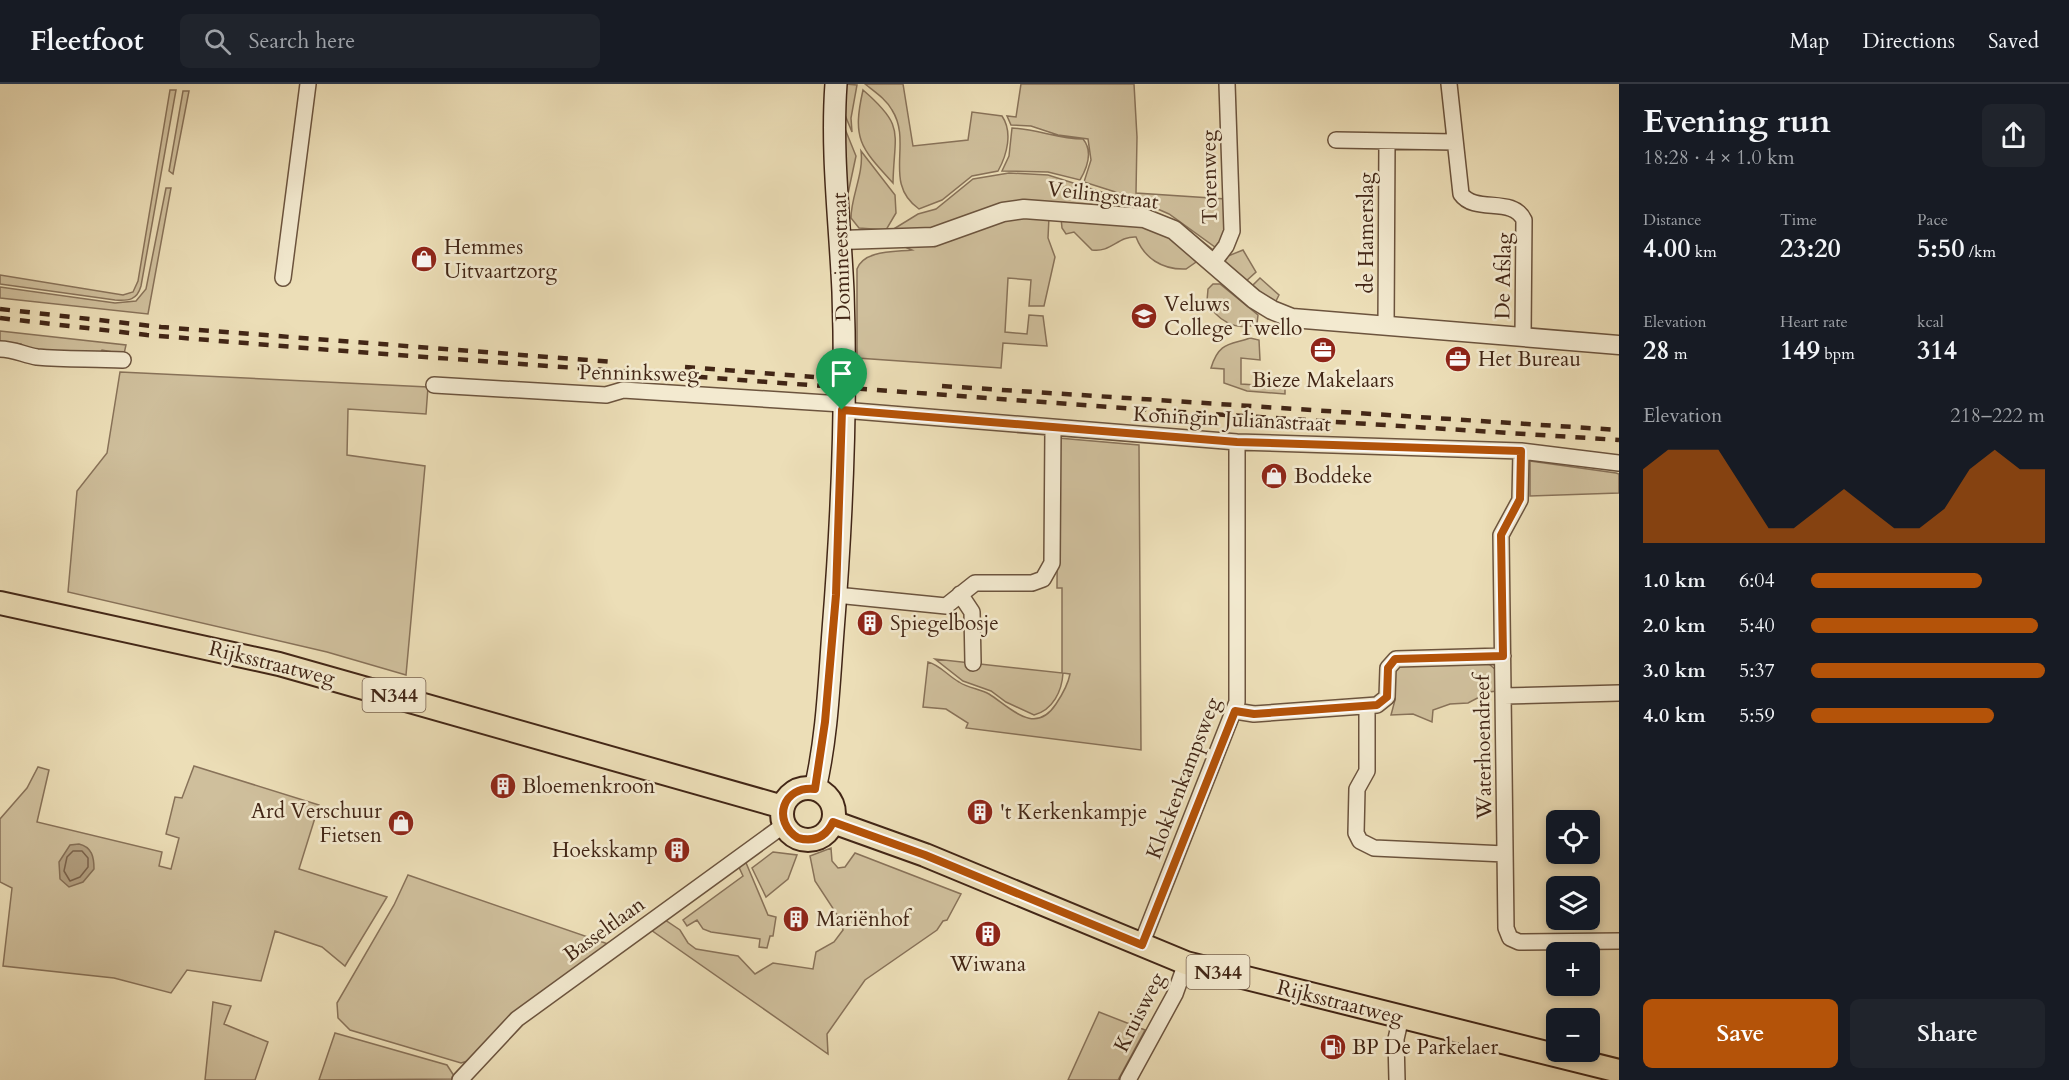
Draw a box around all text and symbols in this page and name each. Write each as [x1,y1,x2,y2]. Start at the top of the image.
search box [180,14,600,68]
text: Fleetfoot [30,22,144,60]
icon: search [201,25,234,58]
text: Search here [249,26,355,56]
text: Map [1789,27,1829,56]
text: Directions [1862,27,1955,56]
text: Saved [1988,27,2039,56]
text: Evening run [1643,99,1831,144]
button: share [1982,104,2045,167]
street label: Torenweg [1194,130,1225,224]
text: 18:28 · 4 × 1.0 km [1643,144,1795,171]
street label: de Hamerslag [1352,172,1381,294]
street label: Veilingstraat [1046,174,1161,217]
street label: Domineestraat [825,192,858,322]
text: Distance [1643,209,1701,231]
text: Time [1780,209,1817,231]
text: Pace [1917,209,1948,231]
text: 4.00 [1643,231,1691,266]
text: 23:20 [1780,231,1841,266]
text: 5:50 [1917,231,1965,266]
street label: De Afslag [1488,232,1519,320]
place label: Hemmes Uitvaartzorg [444,233,557,286]
text: km [1691,241,1717,263]
text: /km [1965,241,1996,263]
shop icon: Hemmes Uitvaartzorg [409,244,439,274]
place label: Veluws College Twello [1164,290,1302,343]
school or university icon: Veluws College Twello [1129,301,1159,331]
text: Elevation [1643,311,1707,333]
text: Heart rate [1780,311,1848,333]
text: kcal [1917,311,1944,333]
text: 28 [1643,333,1670,368]
text: 149 [1780,333,1820,368]
text: 314 [1917,333,1957,368]
office icon: Bieze Makelaars [1308,335,1338,365]
text: m [1670,343,1687,365]
text: bpm [1820,343,1855,365]
office icon: Het Bureau [1443,344,1473,374]
place label: Het Bureau [1478,345,1581,374]
pin [816,348,867,410]
icon: arrive [825,357,858,390]
street label: Penninksweg [579,358,699,389]
place label: Bieze Makelaars [1252,366,1394,395]
street label: Koningin Julianastraat [1132,400,1332,439]
text: Elevation [1643,402,1722,429]
text: 218–222 m [1950,402,2045,429]
shop icon: Boddeke [1259,461,1289,491]
place label: Boddeke [1294,462,1372,491]
text: 1.0 km [1643,567,1706,594]
text: 6:04 [1739,567,1775,594]
building icon: Spiegelbosje [855,608,885,638]
place label: Spiegelbosje [890,609,999,638]
text: 2.0 km [1643,612,1706,639]
text: 5:40 [1739,612,1775,639]
street label: Rijksstraatweg [206,634,338,693]
text: 3.0 km [1643,657,1706,684]
text: 5:37 [1739,657,1775,684]
street label: Waterhoendreef [1468,671,1499,821]
road number: N344 [362,678,426,712]
street label: Klokkenkampsweg [1139,693,1228,863]
text: 4.0 km [1643,702,1706,729]
text: 5:59 [1739,702,1775,729]
building icon: Bloemenkroon [488,771,518,801]
place label: Bloemenkroon [522,772,655,801]
place label: Ard Verschuur Fietsen [251,797,382,850]
building icon: 't Kerkenkampje [965,797,995,827]
place label: 't Kerkenkampje [1000,798,1147,827]
shop icon: Ard Verschuur Fietsen [386,808,416,838]
map controls [1546,810,1600,1062]
button: locate [1546,810,1600,864]
building icon: Hoekskamp [662,835,692,865]
place label: Hoekskamp [552,836,658,865]
button: layers [1546,876,1600,930]
street label: Basseltlaan [558,890,651,969]
building icon: Mariënhof [781,904,811,934]
place label: Mariënhof [816,905,913,934]
building icon: Wiwana [973,919,1003,949]
button: + [1546,942,1600,996]
place label: Wiwana [949,950,1026,979]
road number: N344 [1186,955,1250,989]
street label: Kruisweg [1107,967,1172,1057]
street label: Rijksstraatweg [1274,973,1406,1032]
button: Save [1643,999,1838,1068]
button: Share [1850,999,2045,1068]
button: − [1546,1008,1600,1062]
fuel station icon: BP De Parkelaer [1318,1032,1348,1062]
place label: BP De Parkelaer [1352,1033,1498,1062]

